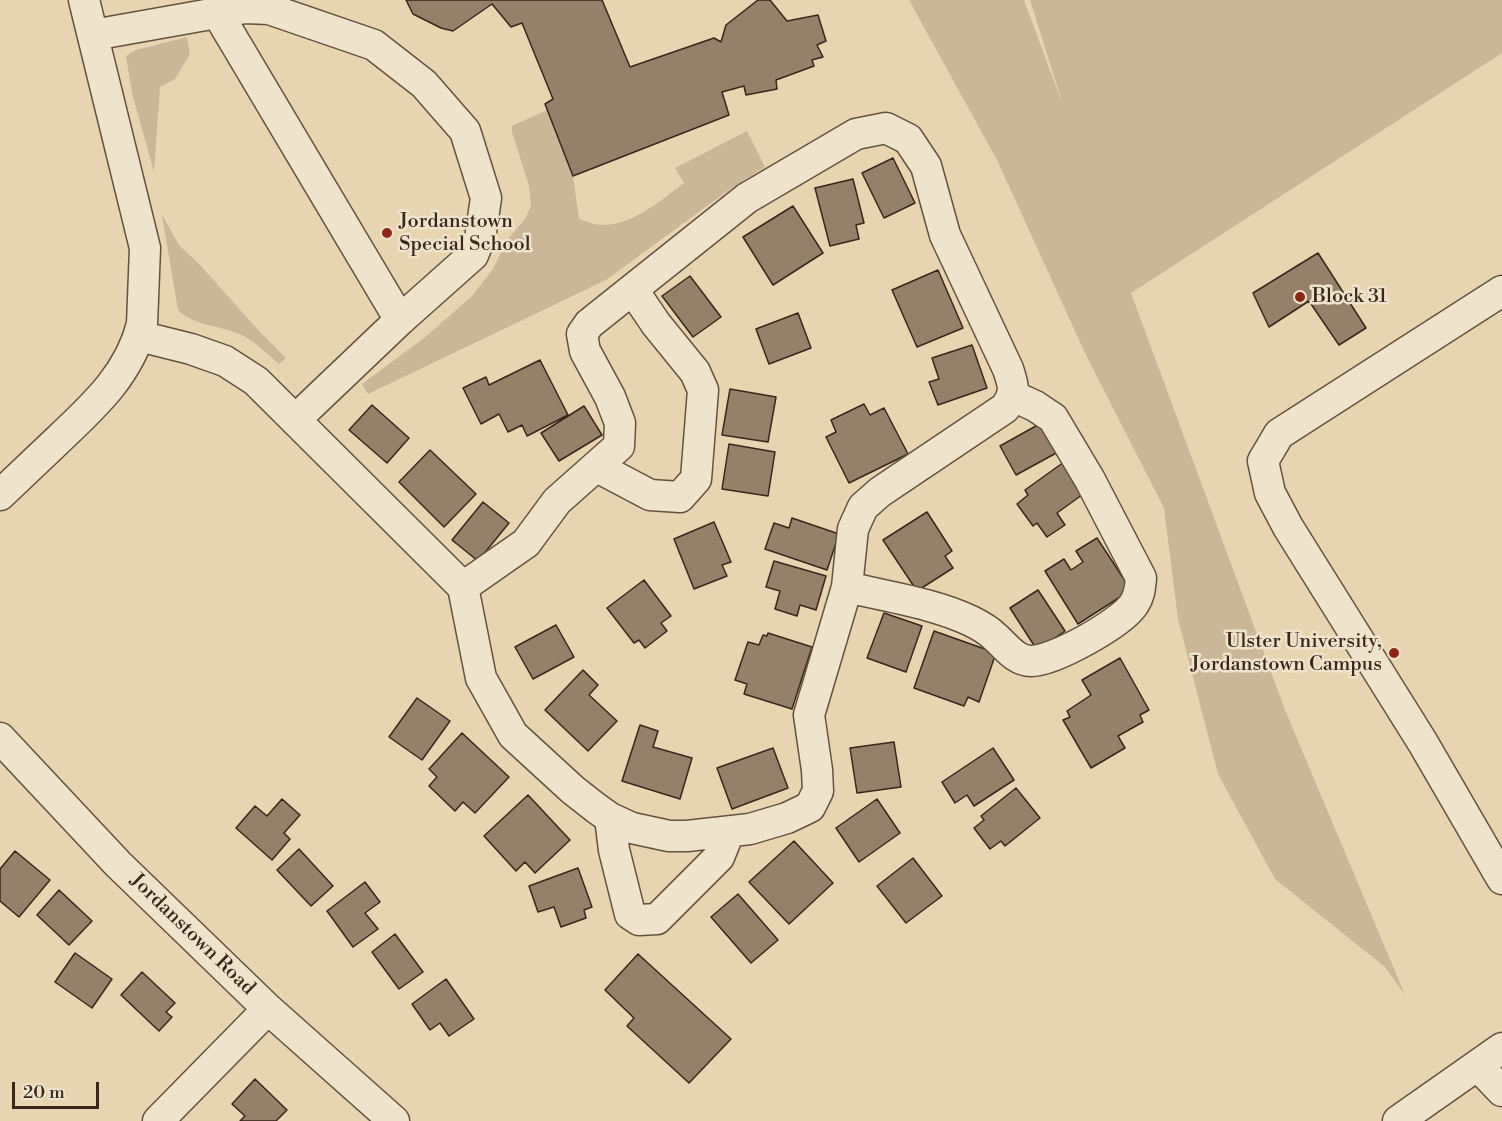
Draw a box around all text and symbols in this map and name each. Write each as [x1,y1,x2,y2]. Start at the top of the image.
place label: Jordanstown Special School [399,210,531,257]
marker: Jordanstown Special School [380,226,394,240]
place label: Block 31 [1312,285,1387,309]
marker: Block 31 [1293,290,1307,304]
place label: Ulster University, Jordanstown Campus [1191,630,1382,677]
marker: Ulster University, Jordanstown Campus [1387,646,1401,660]
street label: Jordanstown Road [124,869,260,1001]
scale bar [15,1070,102,1108]
text: 20 m [23,1081,65,1104]

